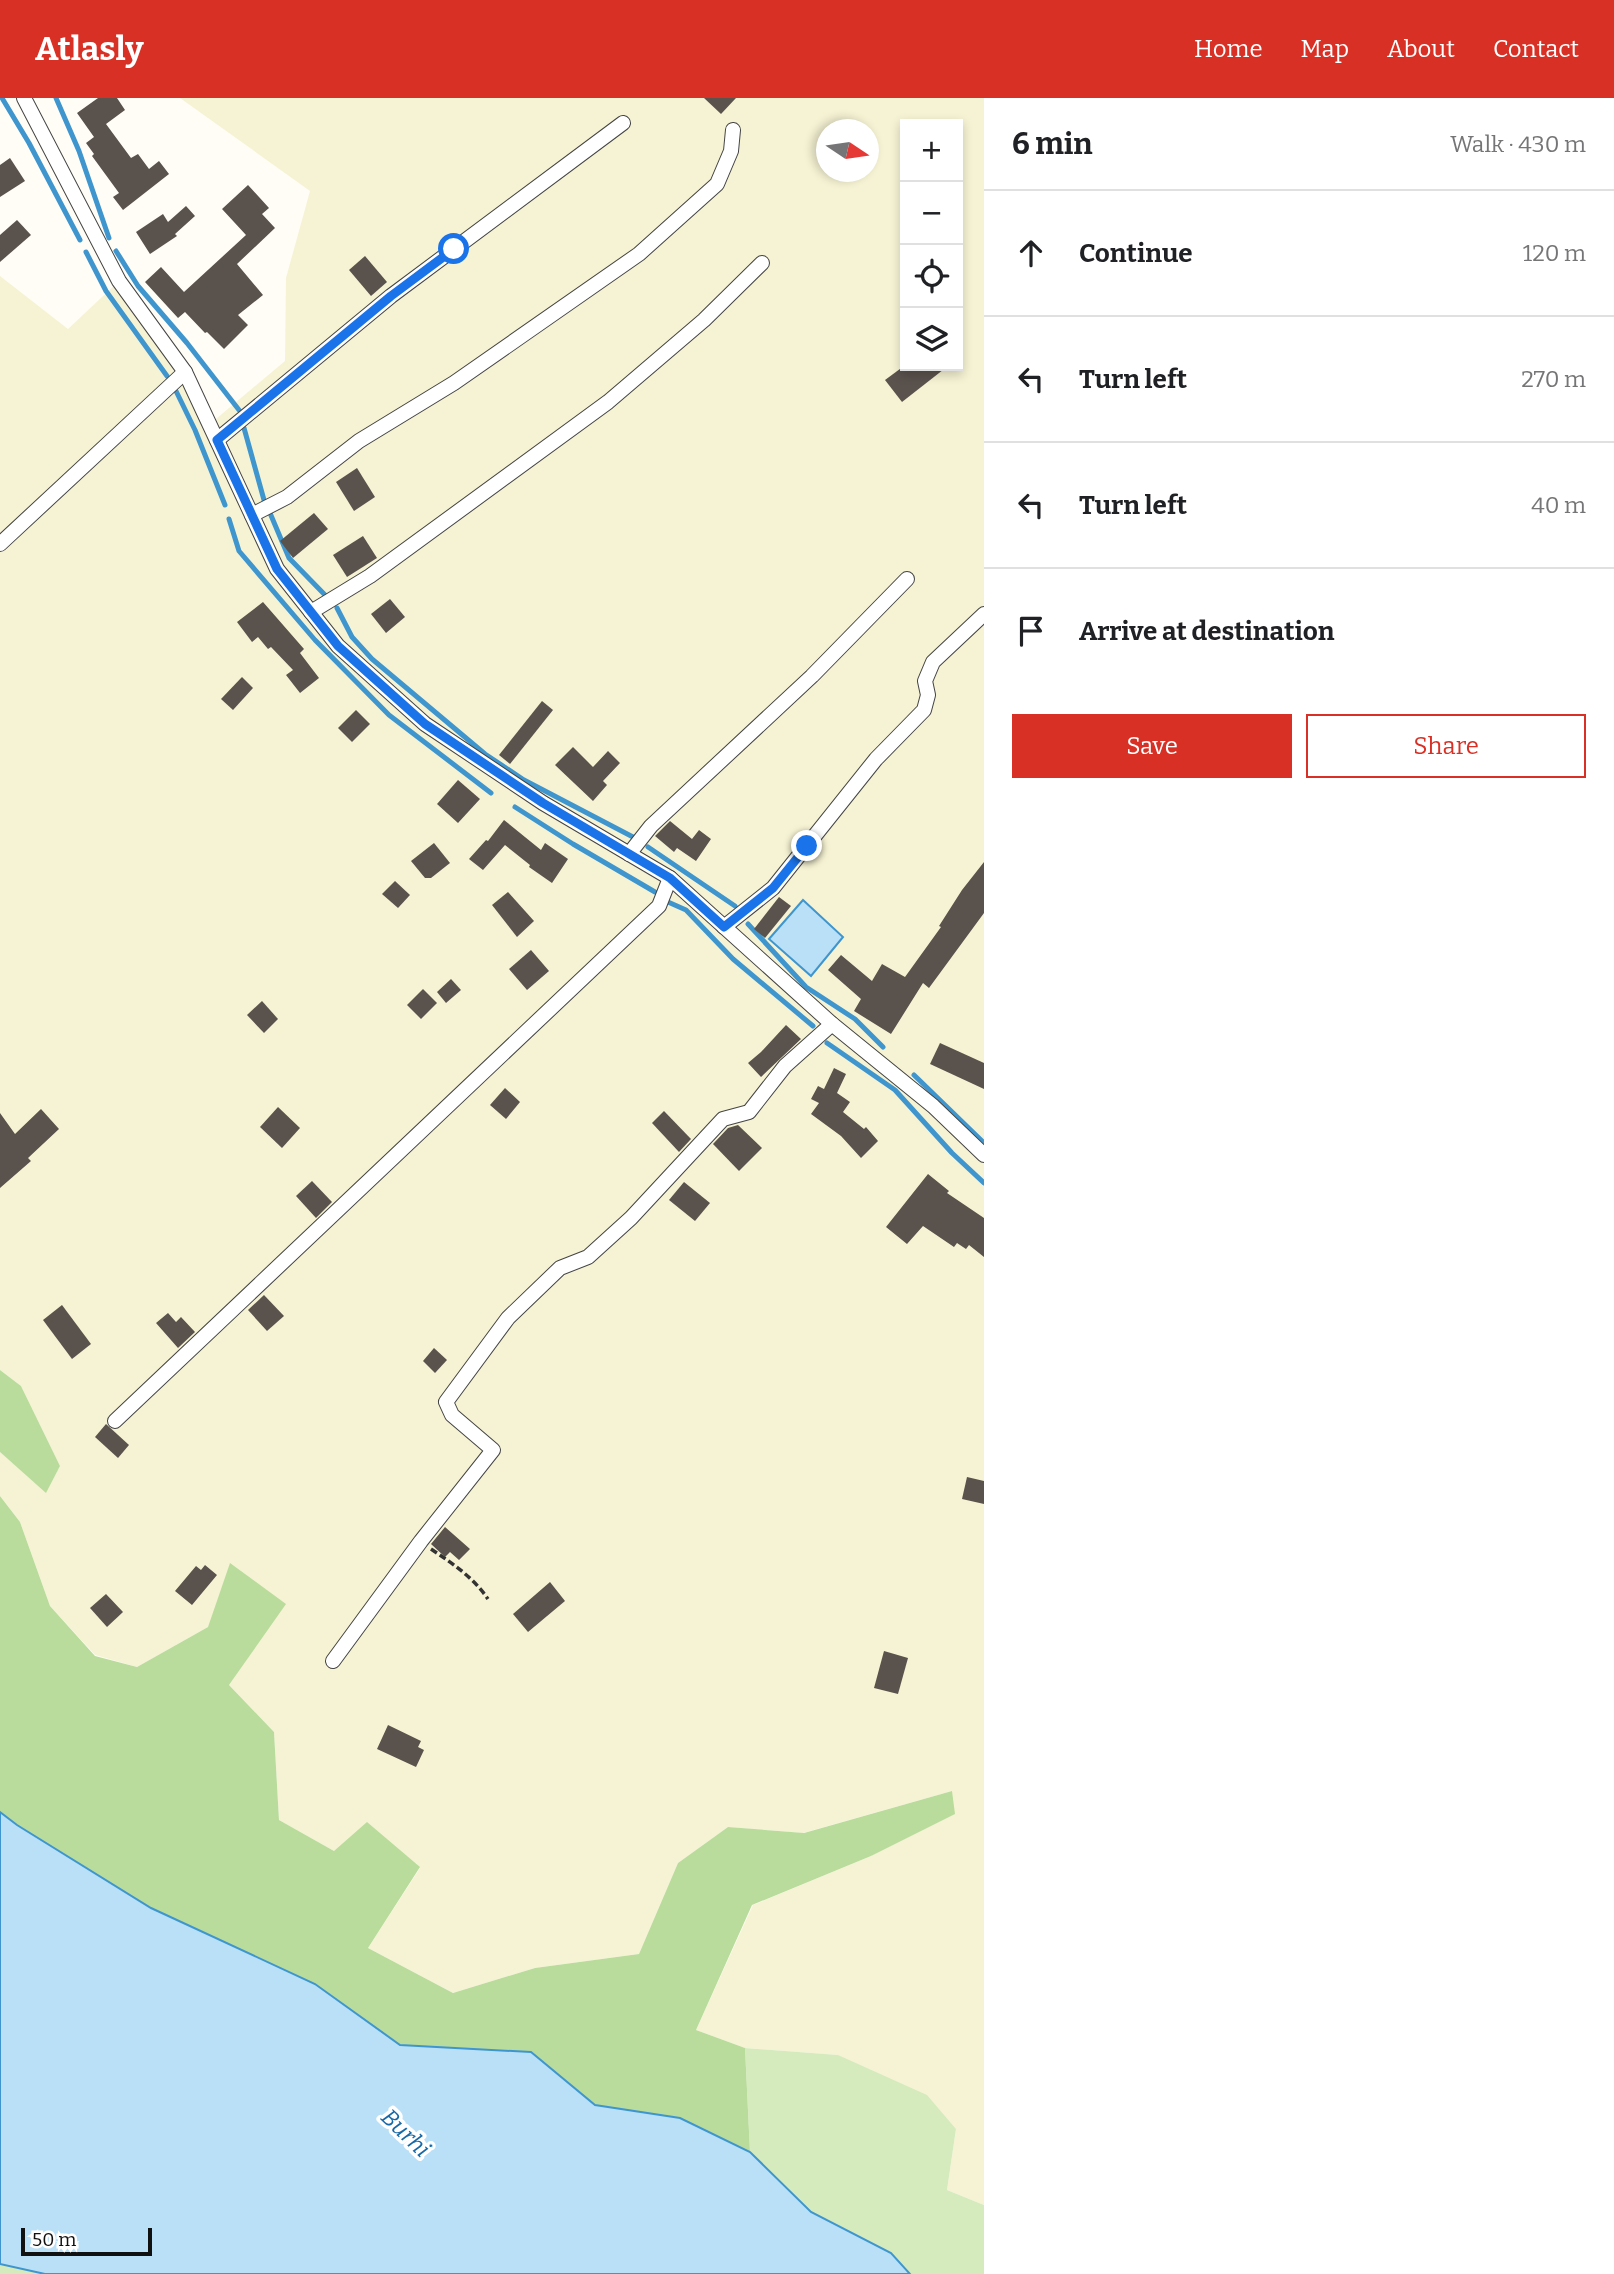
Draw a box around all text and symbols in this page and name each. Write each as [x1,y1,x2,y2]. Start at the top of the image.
text: Atlasly [35,29,144,69]
text: Home [1194,35,1263,63]
text: Map [1301,35,1349,63]
text: About [1387,35,1455,63]
text: Contact [1493,35,1579,63]
north arrow [816,119,879,182]
map controls [900,119,963,371]
button: + [900,119,963,182]
text: 6 min [1012,126,1093,162]
text: Walk · 430 m [1450,130,1586,158]
button: − [900,182,963,245]
route start [438,233,469,264]
icon: ahead [1012,234,1050,272]
text: Continue [1079,238,1193,269]
text: 120 m [1523,239,1586,267]
button: locate [900,245,963,308]
button: layers [900,308,963,371]
icon: left [1012,360,1050,398]
text: Turn left [1079,364,1187,395]
text: 270 m [1521,365,1586,393]
icon: left [1012,486,1050,524]
text: Turn left [1079,490,1187,521]
text: 40 m [1531,491,1586,519]
icon: arrive [1012,612,1050,650]
text: Arrive at destination [1079,616,1334,647]
button: Save [1012,714,1292,778]
button: Share [1306,714,1586,778]
route end [791,830,822,861]
water label: Burhi [376,2103,437,2163]
scale bar [21,2225,152,2257]
text: 50 m [32,2228,76,2251]

